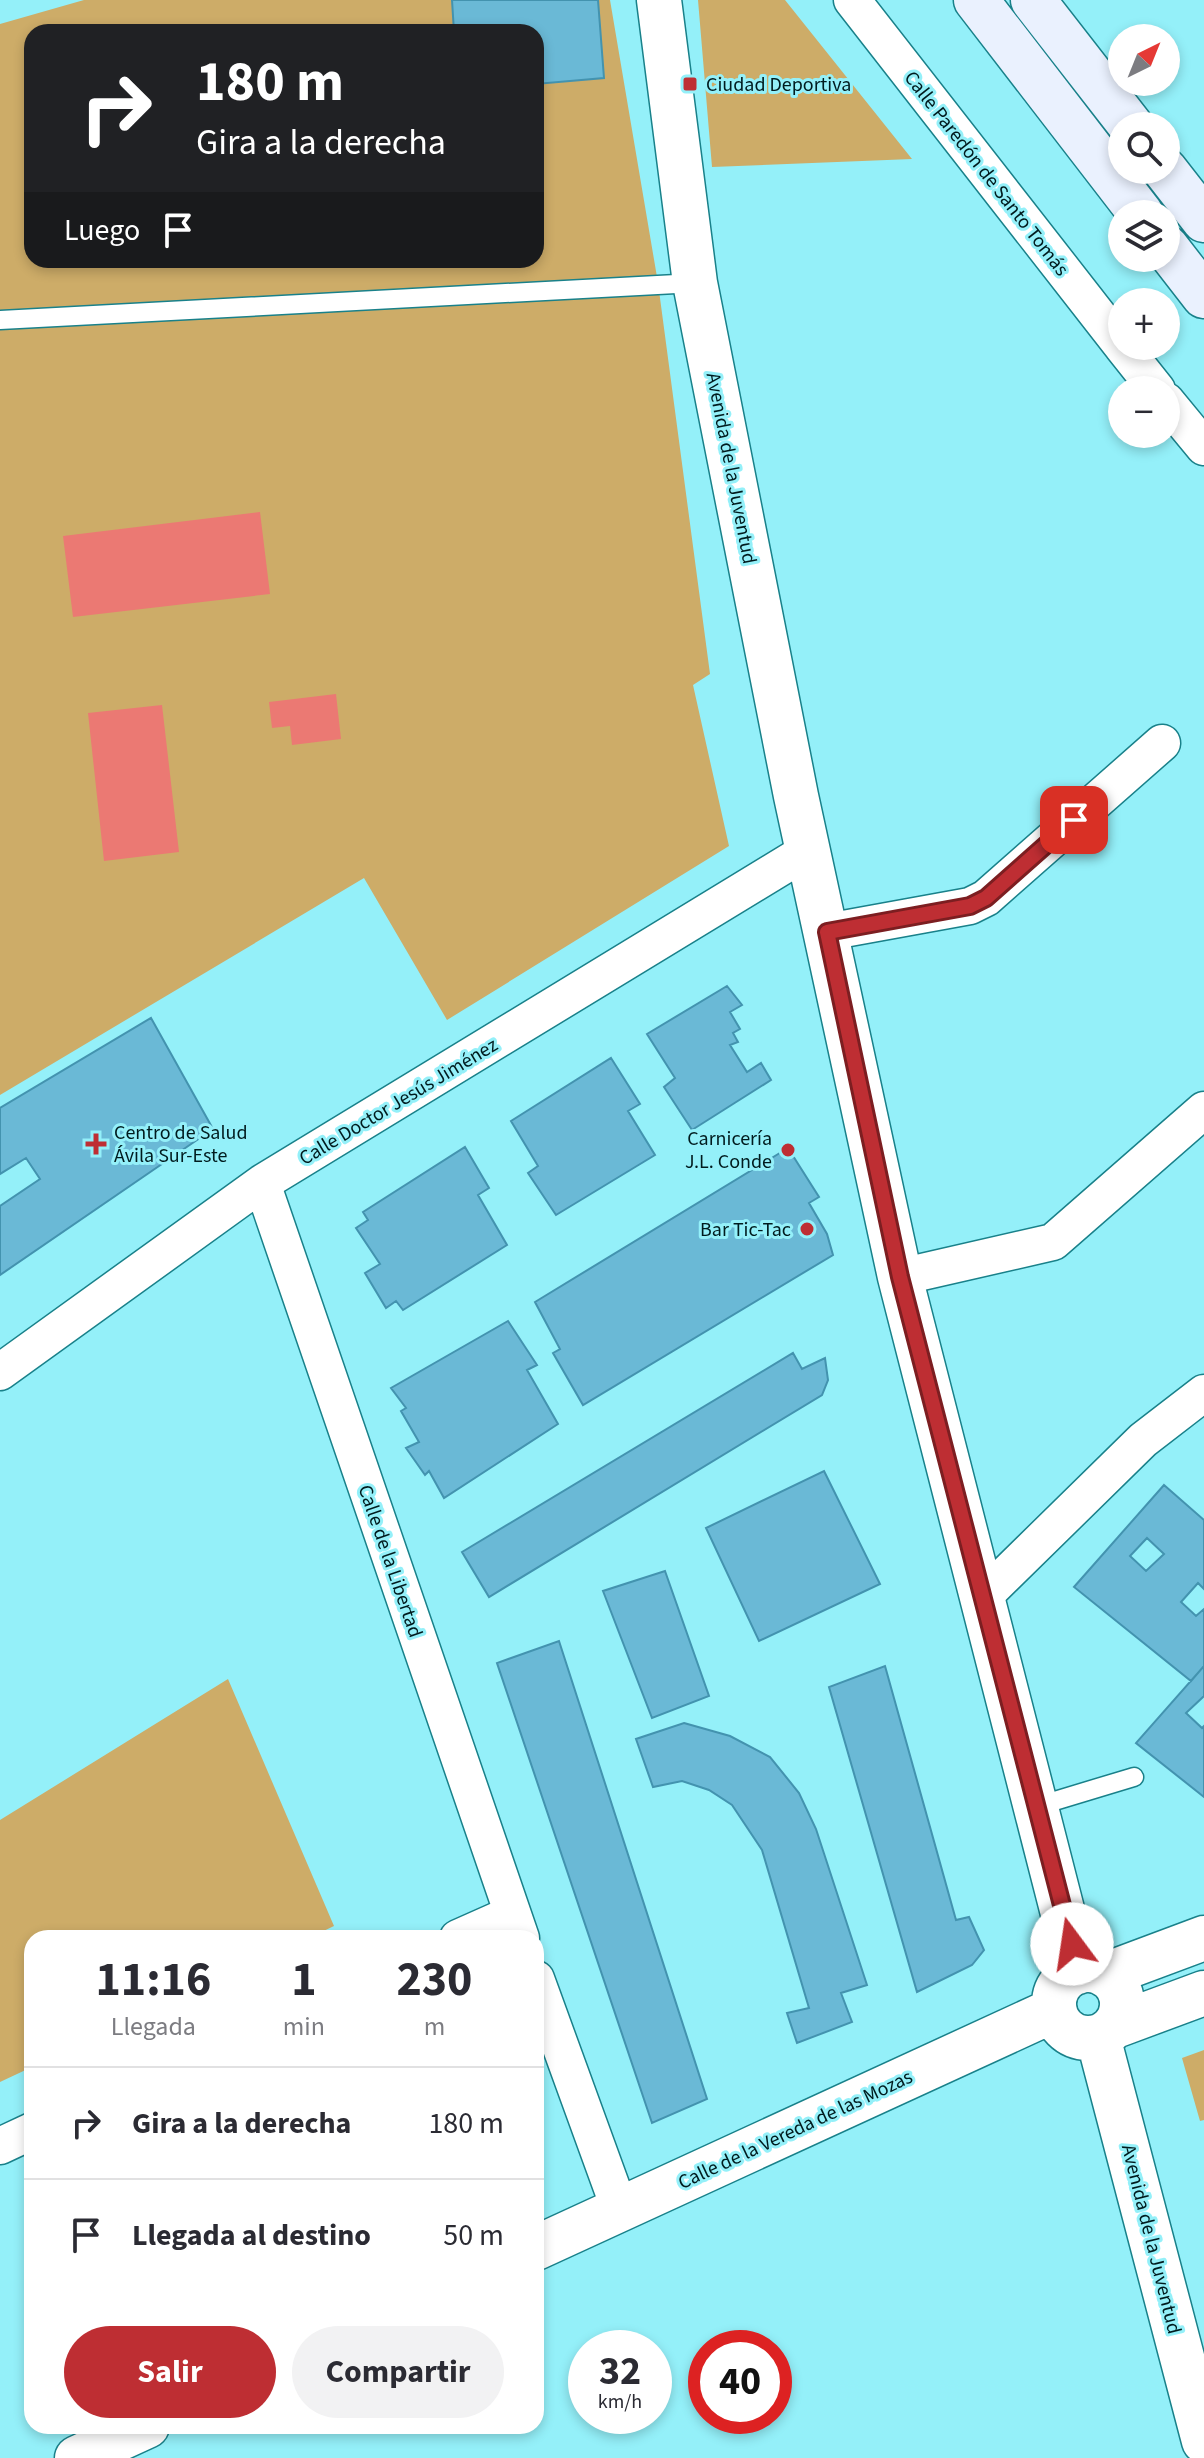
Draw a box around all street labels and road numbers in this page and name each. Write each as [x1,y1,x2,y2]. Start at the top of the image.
street label: Calle Paredón de Santo Tomás [897,65,1075,282]
street label: Avenida de la Juventud [699,370,763,566]
street label: Calle Doctor Jesús Jiménez [294,1031,503,1172]
street label: Calle de la Libertad [351,1481,429,1641]
street label: Calle de la Vereda de las Mozas [674,2063,917,2197]
street label: Avenida de la Juventud [1114,2142,1188,2337]

